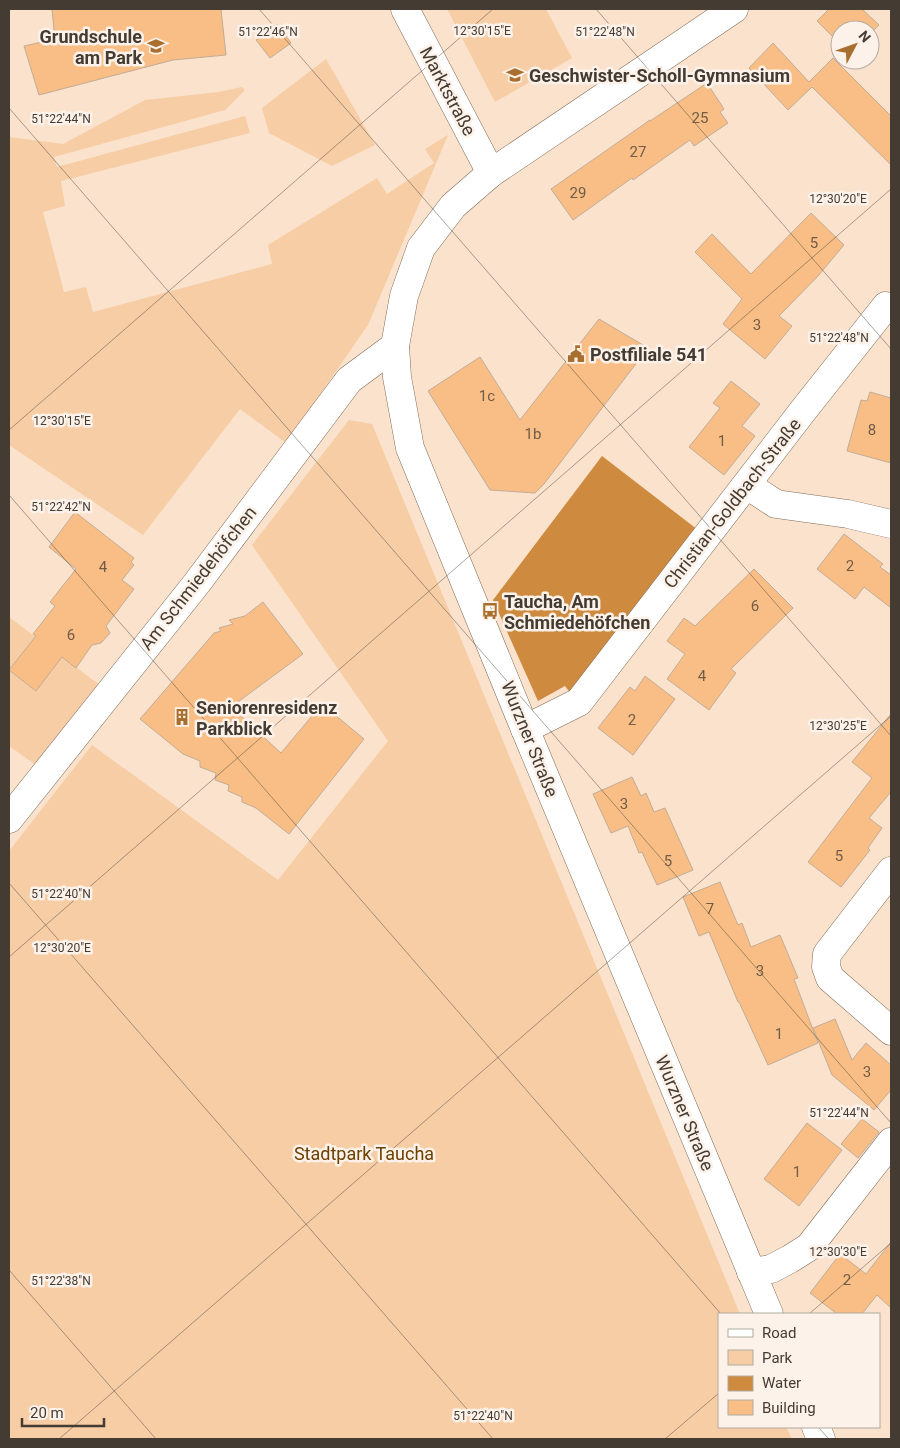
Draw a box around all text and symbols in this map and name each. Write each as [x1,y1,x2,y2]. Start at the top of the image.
north arrow [830,20,880,70]
text: 12°30'15"E [453,24,511,38]
text: 51°22'46"N [238,25,298,39]
text: 51°22'48"N [575,25,635,39]
place label: Grundschule am Park [40,26,142,68]
text: N [856,27,874,45]
school or university icon: Grundschule am Park [146,36,166,56]
street label: Marktstraße [416,43,480,139]
school or university icon: Geschwister-Scholl-Gymnasium [505,65,525,85]
place label: Geschwister-Scholl-Gymnasium [529,65,790,86]
house number: 25 [692,109,708,127]
text: 51°22'44"N [31,112,91,126]
house number: 27 [630,143,646,161]
house number: 29 [570,184,586,202]
text: 12°30'20"E [809,192,867,206]
house number: 5 [810,234,818,252]
house number: 3 [753,316,761,334]
text: 51°22'48"N [809,331,869,345]
public building icon: Postfiliale 541 [566,344,586,364]
place label: Postfiliale 541 [590,344,707,365]
house number: 1c [479,387,495,405]
text: 12°30'15"E [33,414,91,428]
street label: Christian-Goldbach-Straße [659,414,805,592]
house number: 8 [868,421,876,439]
house number: 1b [525,425,541,443]
house number: 1 [718,432,726,450]
text: 51°22'42"N [31,500,91,514]
street label: Am Schmiedehöfchen [135,502,261,654]
house number: 2 [846,557,854,575]
house number: 4 [99,558,108,576]
place label: Taucha, Am Schmiedehöfchen [504,591,650,633]
house number: 6 [751,597,759,615]
bus stop icon: Taucha, Am Schmiedehöfchen [480,601,500,621]
house number: 6 [67,626,75,644]
house number: 4 [698,667,707,685]
street label: Wurzner Straße [497,678,563,800]
place label: Seniorenresidenz Parkblick [196,697,337,739]
building icon: Seniorenresidenz Parkblick [172,707,192,727]
house number: 2 [628,711,636,729]
text: 12°30'25"E [809,719,867,733]
house number: 3 [620,795,628,813]
house number: 5 [835,847,843,865]
house number: 5 [664,852,672,870]
text: 51°22'40"N [31,887,91,901]
house number: 7 [706,900,714,918]
text: 12°30'20"E [33,941,91,955]
house number: 3 [756,962,764,980]
house number: 1 [775,1025,783,1043]
street label: Wurzner Straße [651,1052,719,1174]
house number: 3 [863,1063,871,1081]
text: 51°22'44"N [809,1106,869,1120]
park label: Stadtpark Taucha [294,1143,434,1164]
house number: 1 [793,1163,801,1181]
text: 12°30'30"E [809,1245,867,1259]
house number: 2 [843,1271,851,1289]
text: 51°22'38"N [31,1274,91,1288]
legend [718,1313,880,1428]
text: Road [762,1324,796,1342]
text: Park [762,1349,793,1367]
text: Water [762,1374,801,1392]
scale bar [22,1396,105,1428]
text: Building [762,1399,816,1417]
text: 20 m [30,1404,64,1422]
text: 51°22'40"N [453,1409,513,1423]

